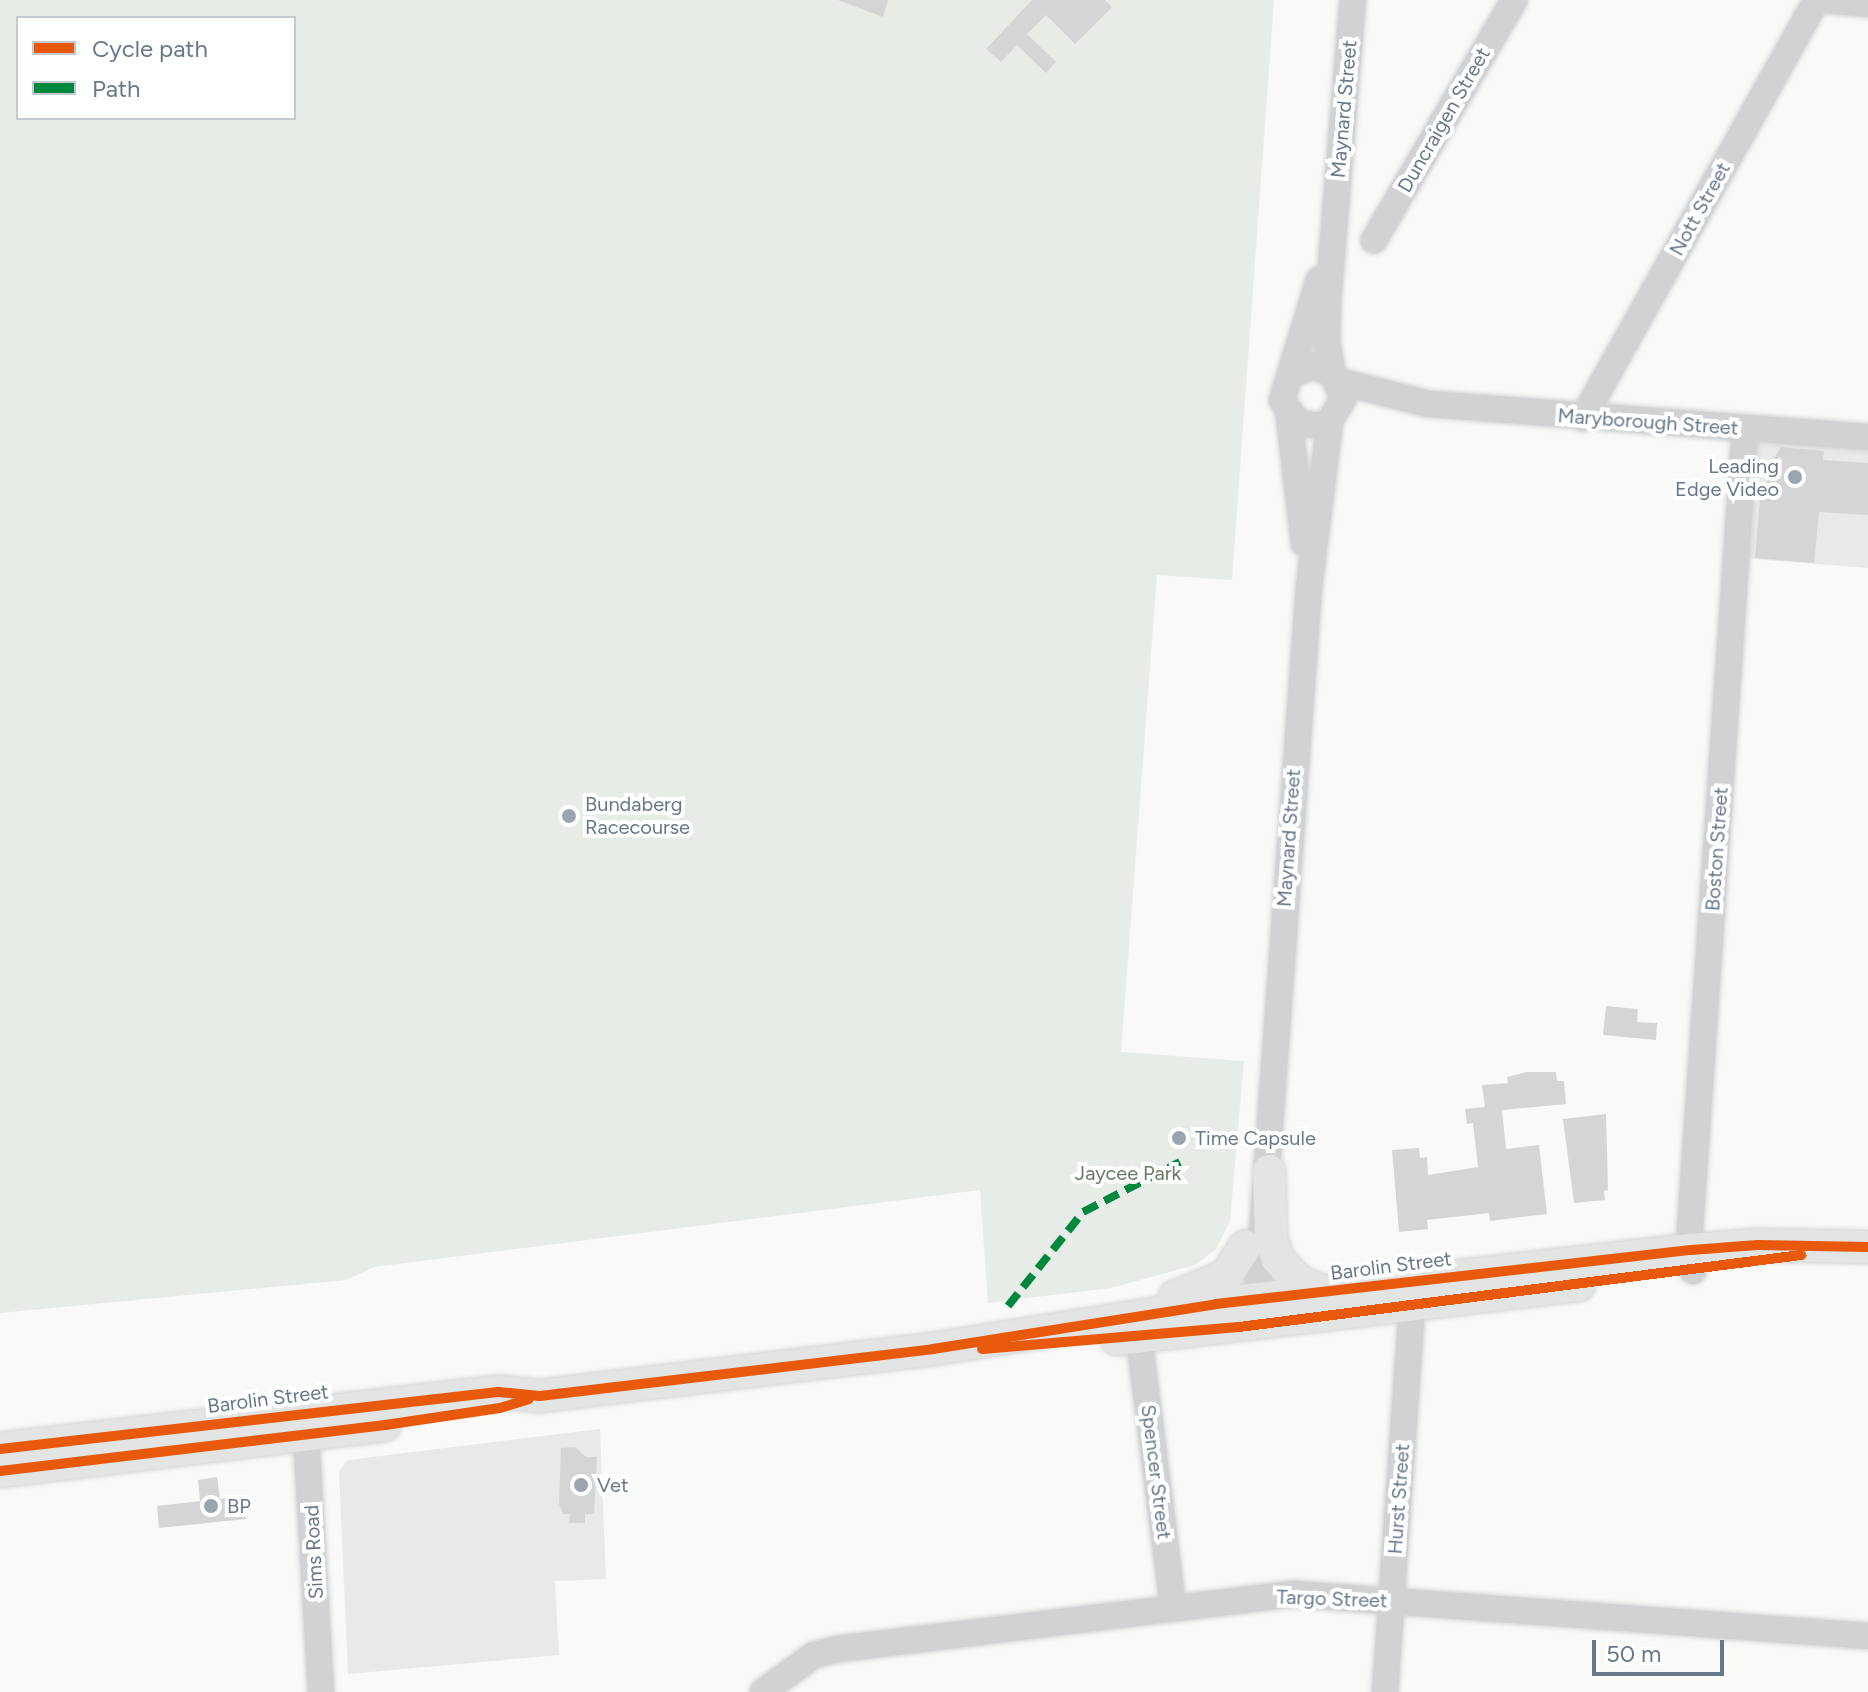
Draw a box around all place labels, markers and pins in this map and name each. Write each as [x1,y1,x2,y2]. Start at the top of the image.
place label: Leading Edge Video [1675,454,1779,501]
marker: Leading Edge Video [1786,468,1804,486]
place label: Bundaberg Racecourse [585,792,690,839]
marker: Bundaberg Racecourse [560,807,578,825]
place label: Time Capsule [1195,1126,1316,1150]
marker: Time Capsule [1170,1129,1188,1147]
place label: Vet [597,1473,629,1497]
marker: Vet [572,1476,590,1494]
place label: BP [227,1494,251,1518]
marker: BP [202,1497,220,1515]

